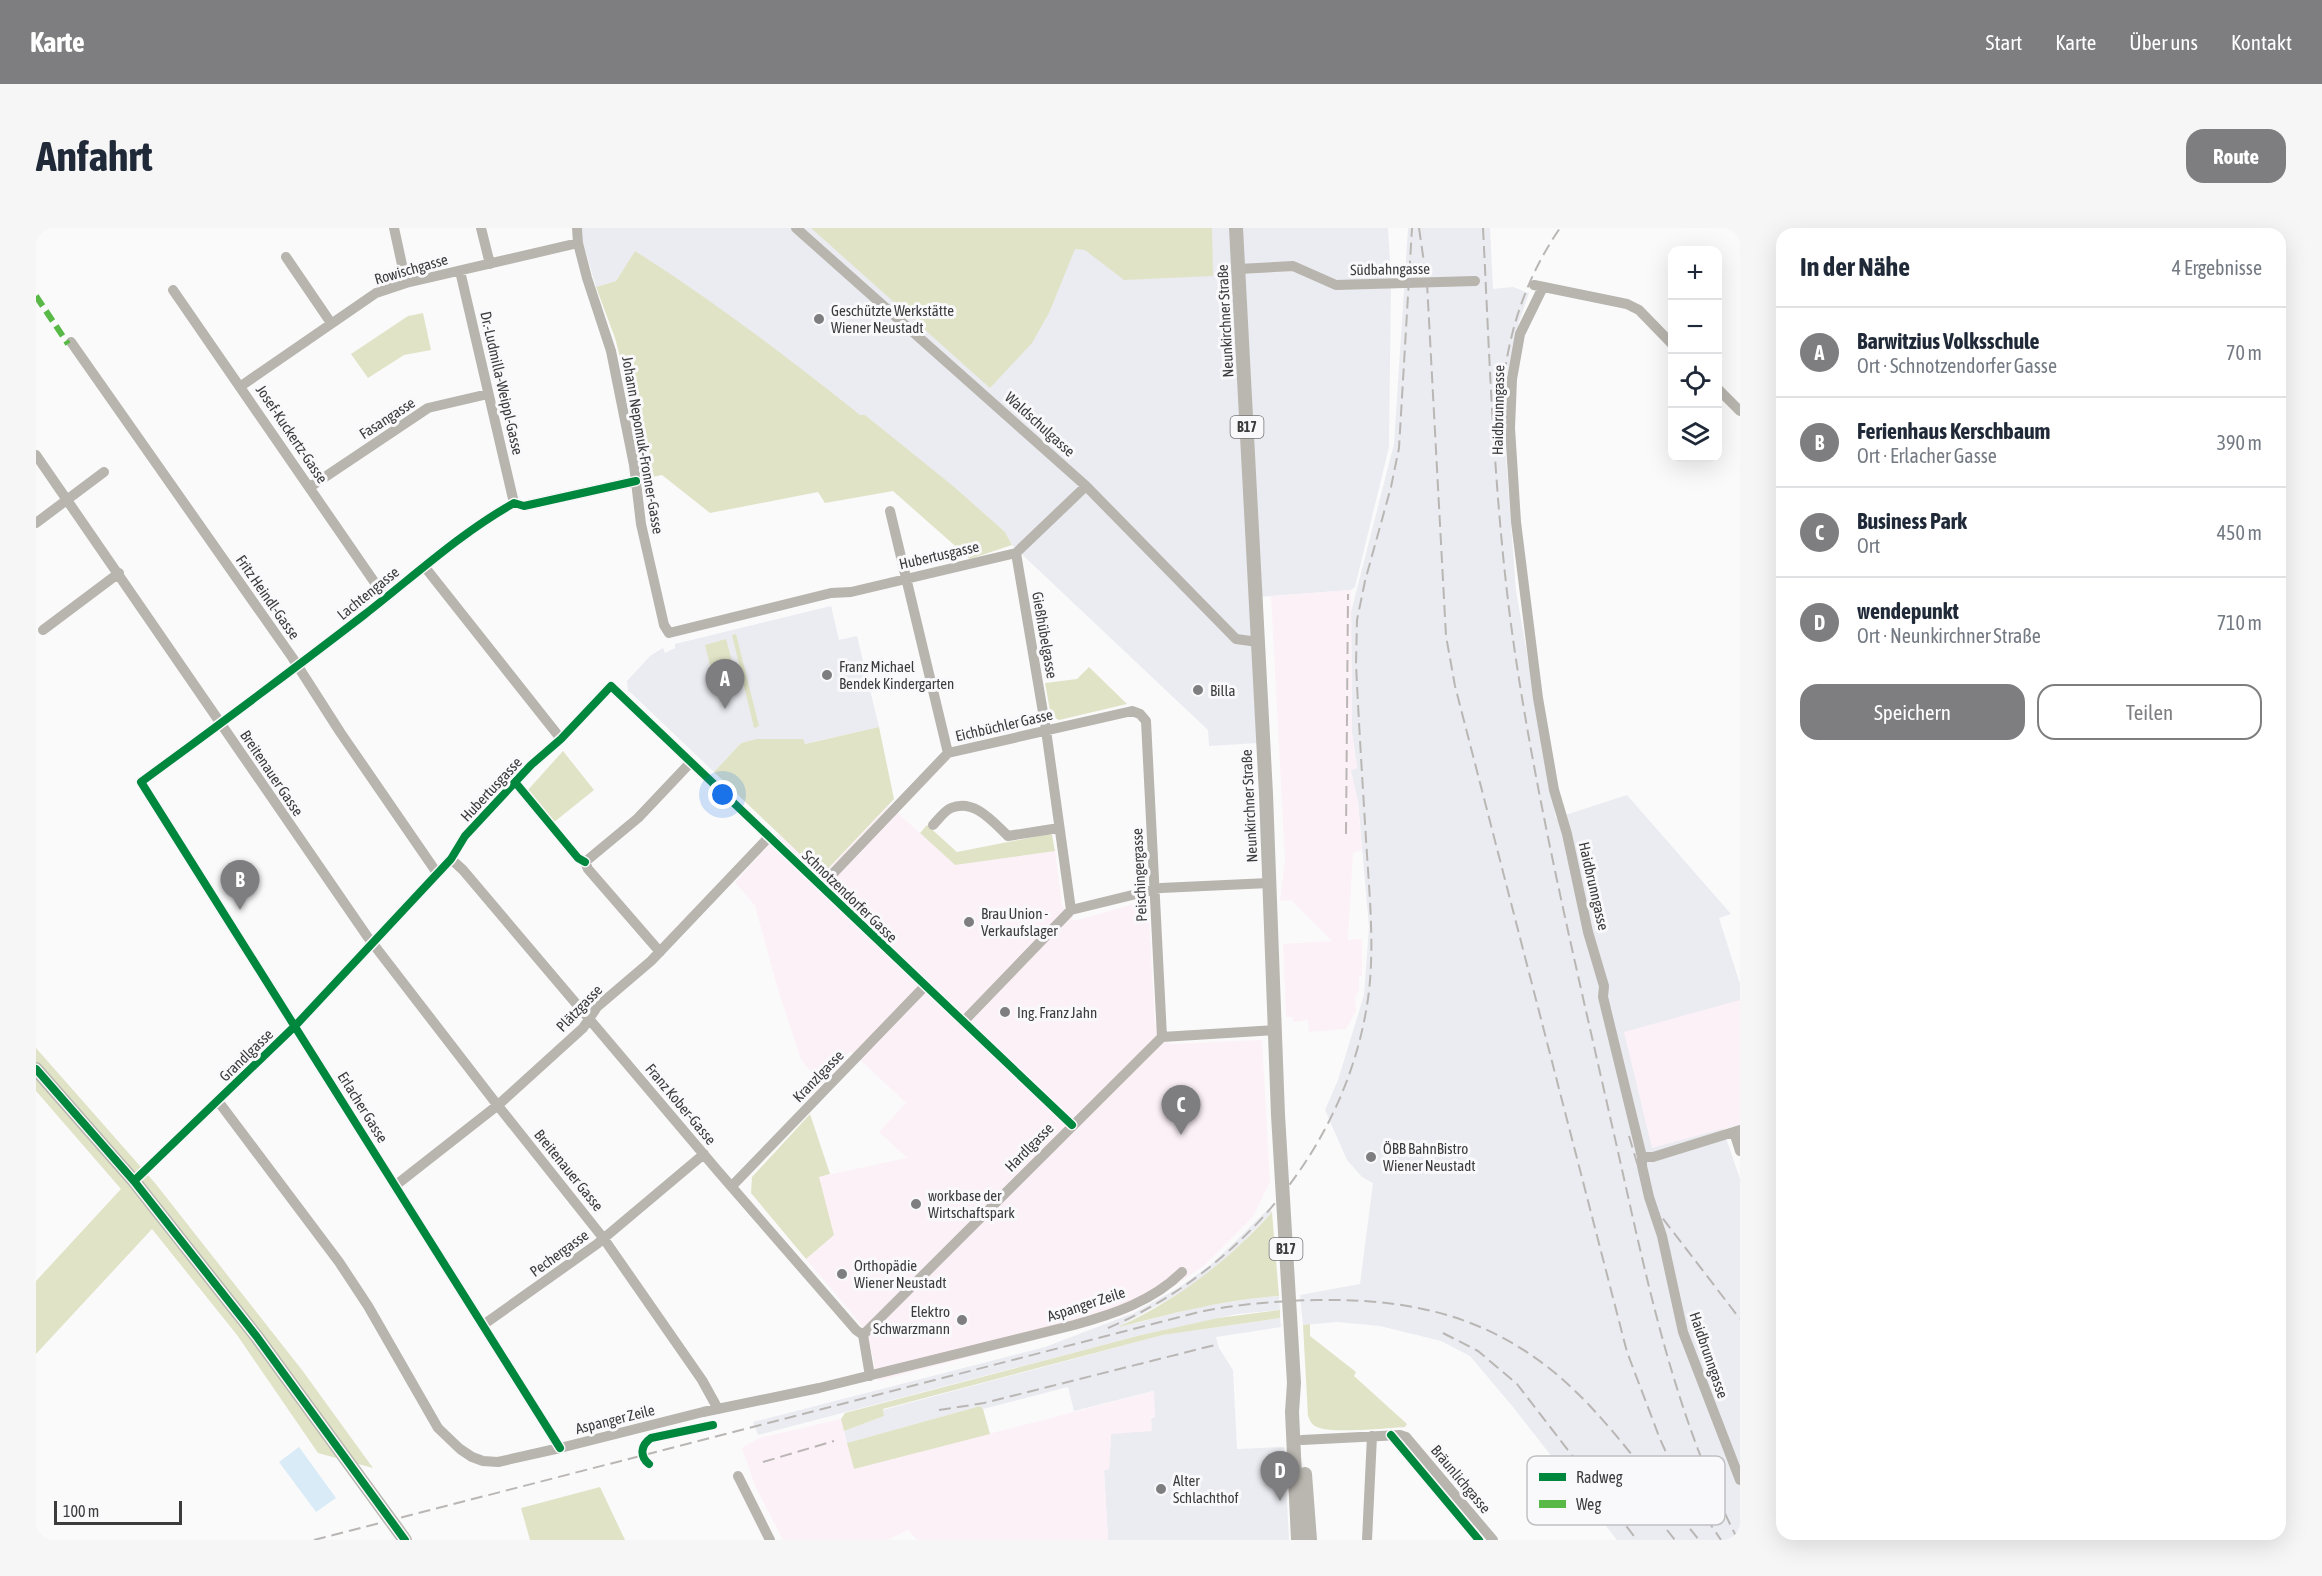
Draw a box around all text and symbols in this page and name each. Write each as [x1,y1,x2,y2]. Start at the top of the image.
text: Karte [30,26,85,58]
text: Start [1986,30,2022,54]
text: Karte [2055,30,2096,54]
text: Über uns [2129,30,2198,54]
text: Kontakt [2231,30,2292,54]
button: Route [2186,129,2286,183]
text: Anfahrt [36,132,153,180]
map controls [1668,246,1722,462]
button: + [1668,246,1722,300]
street label: Rowischgasse [372,250,450,288]
text: In der Nähe [1800,252,1910,282]
text: 4 Ergebnisse [2172,256,2262,279]
street label: Südbahngasse [1350,260,1430,278]
street label: Neunkirchner Straße [1214,264,1236,378]
button: − [1668,300,1722,354]
place label: Geschützte Werkstätte Wiener Neustadt [831,302,954,336]
street label: Dr.-Ludmilla-Weippl-Gasse [477,310,527,457]
marker: Geschützte Werkstätte Wiener Neustadt [812,312,826,326]
text: Barwitzius Volksschule [1857,328,2040,354]
text: A [1815,341,1824,364]
text: 70 m [2226,341,2262,364]
button: locate [1668,354,1722,408]
text: Ort · Schnotzendorfer Gasse [1857,354,2057,377]
street label: Johann Nepomuk-Fronner-Gasse [619,355,667,535]
street label: Haidbrunngasse [1489,365,1507,455]
street label: Josef-Kuckertz-Gasse [253,382,331,487]
street label: Waldschulgasse [1002,388,1079,460]
street label: Fasangasse [356,394,418,442]
button: layers [1668,408,1722,462]
road number: B17 [1230,416,1264,438]
text: Ferienhaus Kerschbaum [1857,418,2050,444]
text: B [1815,431,1824,454]
text: 390 m [2217,431,2262,454]
text: Ort · Erlacher Gasse [1857,444,1997,467]
text: Business Park [1857,508,1967,534]
text: C [1815,521,1824,544]
text: 450 m [2217,521,2262,544]
text: Ort [1857,534,1880,557]
street label: Hubertusgasse [897,538,981,572]
street label: Fritz Heindl-Gasse [233,552,303,642]
street label: Lachtengasse [334,563,402,623]
street label: Gießhübelgasse [1029,590,1061,680]
text: wendepunkt [1857,598,1959,624]
text: D [1814,611,1825,634]
text: 710 m [2217,611,2262,634]
text: Ort · Neunkirchner Straße [1857,624,2041,647]
place label: Franz Michael Bendek Kindergarten [839,658,954,692]
pin: A [706,660,744,709]
marker: Franz Michael Bendek Kindergarten [820,668,834,682]
place label: Billa [1210,682,1236,699]
marker: Billa [1191,683,1205,697]
button: Speichern [1800,684,2025,740]
button: Teilen [2037,684,2262,740]
street label: Eichbüchler Gasse [954,706,1054,744]
street label: Breitenauer Gasse [237,727,307,819]
street label: Neunkirchner Straße [1238,749,1260,863]
street label: Hubertusgasse [457,753,525,825]
your location [708,780,737,809]
street label: Peischingergasse [1128,828,1150,922]
street label: Haidbrunngasse [1576,840,1612,932]
street label: Schnotzendorfer Gasse [799,846,901,946]
pin: B [220,860,260,910]
place label: Brau Union - Verkaufslager [981,905,1058,939]
marker: Brau Union - Verkaufslager [962,915,976,929]
street label: Plätzgasse [553,981,606,1035]
place label: Ing. Franz Jahn [1017,1004,1097,1021]
marker: Ing. Franz Jahn [998,1005,1012,1019]
street label: Grandlgasse [216,1025,276,1085]
street label: Kranzlgasse [789,1046,847,1105]
street label: Franz Kober-Gasse [642,1060,720,1148]
street label: Erlacher Gasse [335,1068,392,1146]
pin: C [1162,1086,1200,1135]
street label: Hardlgasse [1001,1119,1057,1175]
street label: Breitenauer Gasse [531,1126,607,1214]
place label: ÖBB BahnBistro Wiener Neustadt [1383,1140,1476,1174]
marker: ÖBB BahnBistro Wiener Neustadt [1364,1150,1378,1164]
place label: workbase der Wirtschaftspark [928,1187,1015,1221]
marker: workbase der Wirtschaftspark [909,1197,923,1211]
street label: Pechergasse [526,1226,592,1280]
road number: B17 [1270,1238,1302,1260]
place label: Orthopädie Wiener Neustadt [854,1257,947,1291]
marker: Orthopädie Wiener Neustadt [835,1267,849,1281]
street label: Aspanger Zeile [1045,1283,1127,1325]
place label: Elektro Schwarzmann [873,1303,950,1337]
street label: Haidbrunngasse [1686,1310,1732,1401]
marker: Elektro Schwarzmann [955,1313,969,1327]
street label: Aspanger Zeile [574,1401,657,1437]
street label: Bräunlichgasse [1428,1442,1494,1517]
pin: D [1260,1452,1300,1501]
legend [1527,1456,1725,1525]
text: Radweg [1576,1468,1623,1487]
place label: Alter Schlachthof [1173,1472,1239,1506]
marker: Alter Schlachthof [1154,1482,1168,1496]
text: Weg [1576,1495,1601,1514]
scale bar [54,1498,182,1526]
text: 100 m [63,1502,99,1520]

